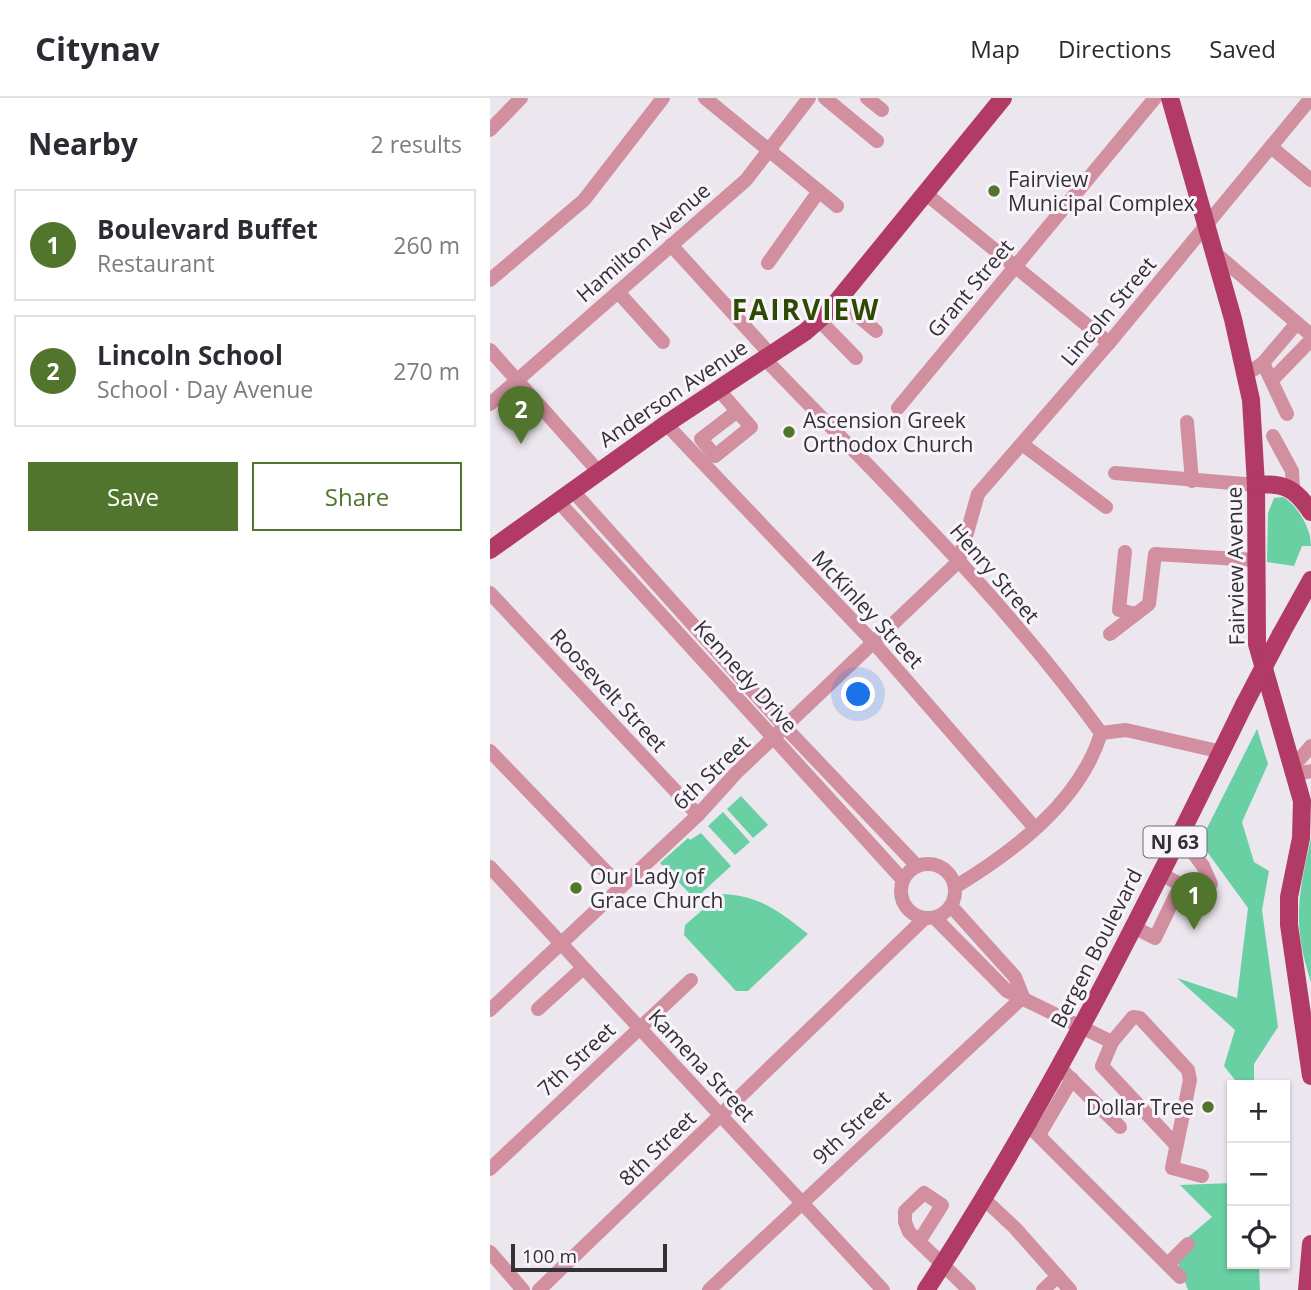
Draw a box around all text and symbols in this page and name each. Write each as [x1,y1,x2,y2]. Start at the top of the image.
text: Citynav [35,26,160,71]
text: Map [970,32,1020,65]
text: Directions [1058,32,1171,65]
text: Saved [1209,32,1276,65]
text: Nearby [28,123,138,164]
text: 2 results [371,128,462,160]
place label: Fairview Municipal Complex [1008,165,1195,217]
street label: Hamilton Avenue [570,176,716,308]
marker: Fairview Municipal Complex [986,183,1002,199]
text: Boulevard Buffet [97,211,318,247]
text: 1 [46,229,60,261]
text: 260 m [393,229,460,261]
street label: Grant Street [921,233,1019,343]
text: Restaurant [97,247,215,279]
street label: Lincoln Street [1054,251,1162,371]
district label: FAIRVIEW [732,290,880,328]
street label: Anderson Avenue [593,333,753,453]
text: Lincoln School [97,337,283,373]
text: 2 [46,355,60,387]
text: 270 m [393,355,460,387]
text: School · Day Avenue [97,373,313,405]
pin: 2 [498,386,544,444]
place label: Ascension Greek Orthodox Church [803,406,973,458]
marker: Ascension Greek Orthodox Church [781,424,797,440]
button: Save [28,462,238,531]
button: Share [252,462,462,531]
street label: Fairview Avenue [1220,486,1250,646]
street label: Henry Street [944,517,1046,629]
street label: McKinley Street [806,544,930,674]
street label: Kennedy Drive [688,614,804,738]
street label: Roosevelt Street [544,622,674,758]
your location [841,677,875,711]
street label: 6th Street [667,728,755,816]
road number: NJ 63 [1144,827,1206,858]
place label: Our Lady of Grace Church [590,862,723,914]
street label: Bergen Boulevard [1044,864,1148,1032]
pin: 1 [1171,872,1217,930]
marker: Our Lady of Grace Church [568,880,584,896]
street label: Kamena Street [643,1003,761,1127]
street label: 7th Street [531,1016,621,1102]
map controls [1227,1080,1290,1269]
button: + [1227,1080,1290,1143]
street label: 9th Street [806,1084,896,1170]
place label: Dollar Tree [1086,1093,1194,1121]
marker: Dollar Tree [1200,1099,1216,1115]
street label: 8th Street [613,1104,701,1192]
button: − [1227,1143,1290,1206]
button: locate [1227,1206,1290,1269]
scale bar [511,1241,667,1273]
text: 100 m [522,1243,577,1269]

